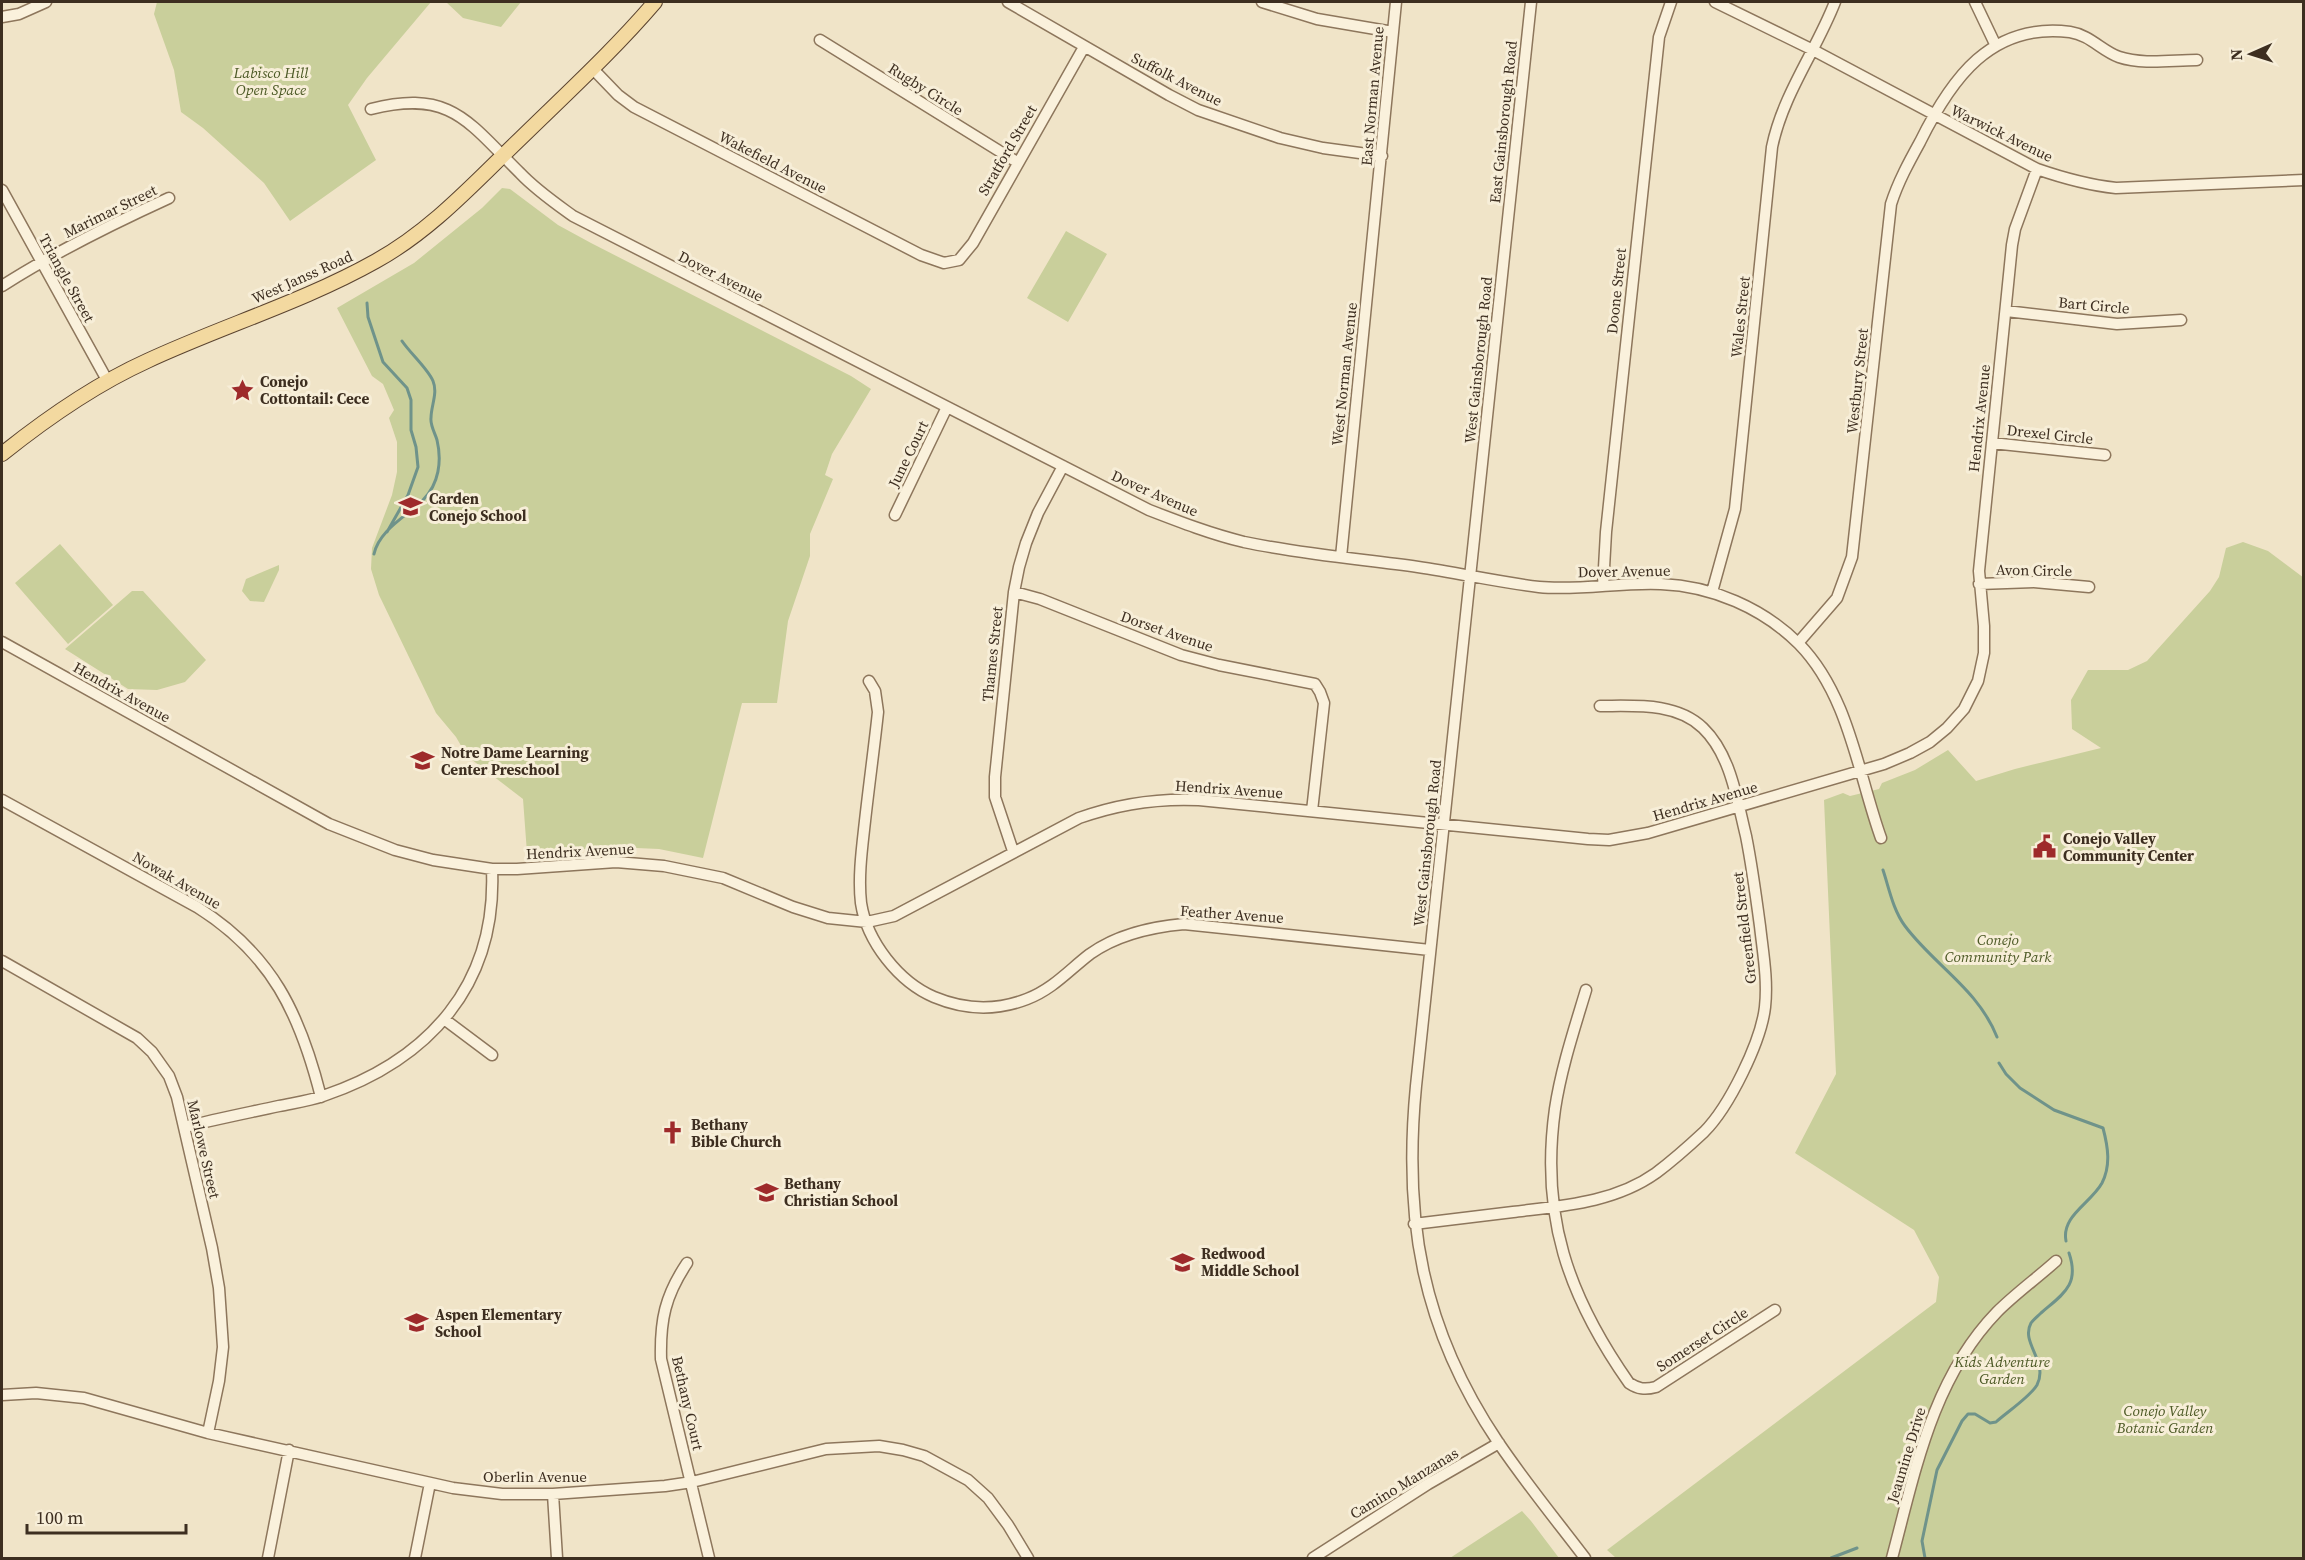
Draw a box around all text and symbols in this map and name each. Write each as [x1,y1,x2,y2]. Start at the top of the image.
north arrow [2221,24,2281,84]
street label: East Norman Avenue [1355,25,1389,167]
street label: East Gainsborough Road [1484,39,1522,204]
street label: Suffolk Avenue [1128,47,1226,111]
text: N [2225,48,2247,61]
street label: Rugby Circle [884,58,968,121]
park label: Labisco Hill Open Space [233,62,309,100]
street label: Warwick Avenue [1947,99,2057,167]
street label: Stratford Street [973,101,1042,199]
street label: Wakefield Avenue [715,126,831,198]
street label: Marimar Street [60,179,160,243]
street label: Triangle Street [34,230,100,326]
street label: West Janss Road [248,245,356,309]
street label: Dover Avenue [675,246,767,307]
street label: Doone Street [1601,247,1631,335]
street label: West Gainsborough Road [1459,275,1497,444]
street label: Wales Street [1725,275,1755,359]
street label: Bart Circle [2058,291,2131,319]
street label: West Norman Avenue [1326,301,1362,447]
street label: Westbury Street [1841,327,1873,435]
street label: Hendrix Avenue [1963,363,1995,473]
place label: Conejo Cottontail: Cece [260,371,369,409]
place icon: Conejo Cottontail: Cece [229,377,255,403]
street label: June Court [882,417,933,492]
street label: Drexel Circle [2006,419,2095,449]
street label: Dover Avenue [1108,465,1202,522]
place label: Carden Conejo School [429,488,527,526]
school or university icon: Carden Conejo School [398,494,424,520]
street label: Avon Circle [1996,559,2073,581]
street label: Dover Avenue [1577,560,1671,582]
street label: Thames Street [977,605,1007,703]
street label: Dorset Avenue [1118,605,1217,657]
street label: Hendrix Avenue [70,657,175,728]
place label: Notre Dame Learning Center Preschool [441,742,589,780]
school or university icon: Notre Dame Learning Center Preschool [410,748,436,774]
street label: West Gainsborough Road [1408,758,1446,927]
street label: Hendrix Avenue [1174,775,1284,803]
street label: Hendrix Avenue [1650,776,1760,826]
place label: Conejo Valley Community Center [2063,828,2194,866]
public building icon: Conejo Valley Community Center [2032,834,2058,860]
street label: Hendrix Avenue [525,838,635,864]
street label: Nowak Avenue [129,846,225,914]
street label: Greenfield Street [1727,871,1761,985]
street label: Feather Avenue [1179,900,1285,928]
park label: Conejo Community Park [1945,929,2052,967]
street label: Marlowe Street [182,1098,226,1201]
place label: Bethany Bible Church [691,1114,781,1152]
church icon: Bethany Bible Church [660,1120,686,1146]
place label: Bethany Christian School [784,1173,898,1211]
school or university icon: Bethany Christian School [753,1179,779,1205]
place label: Redwood Middle School [1201,1243,1300,1281]
school or university icon: Redwood Middle School [1170,1249,1196,1275]
street label: Somerset Circle [1652,1301,1752,1376]
place label: Aspen Elementary School [435,1304,562,1342]
school or university icon: Aspen Elementary School [404,1310,430,1336]
park label: Kids Adventure Garden [1953,1351,2050,1389]
street label: Bethany Court [667,1354,709,1452]
park label: Conejo Valley Botanic Garden [2115,1400,2214,1438]
street label: Jeaunine Drive [1881,1404,1931,1506]
street label: Camino Manzanas [1346,1442,1462,1524]
street label: Oberlin Avenue [483,1466,587,1487]
scale bar [27,1497,186,1535]
text: 100 m [36,1505,83,1530]

